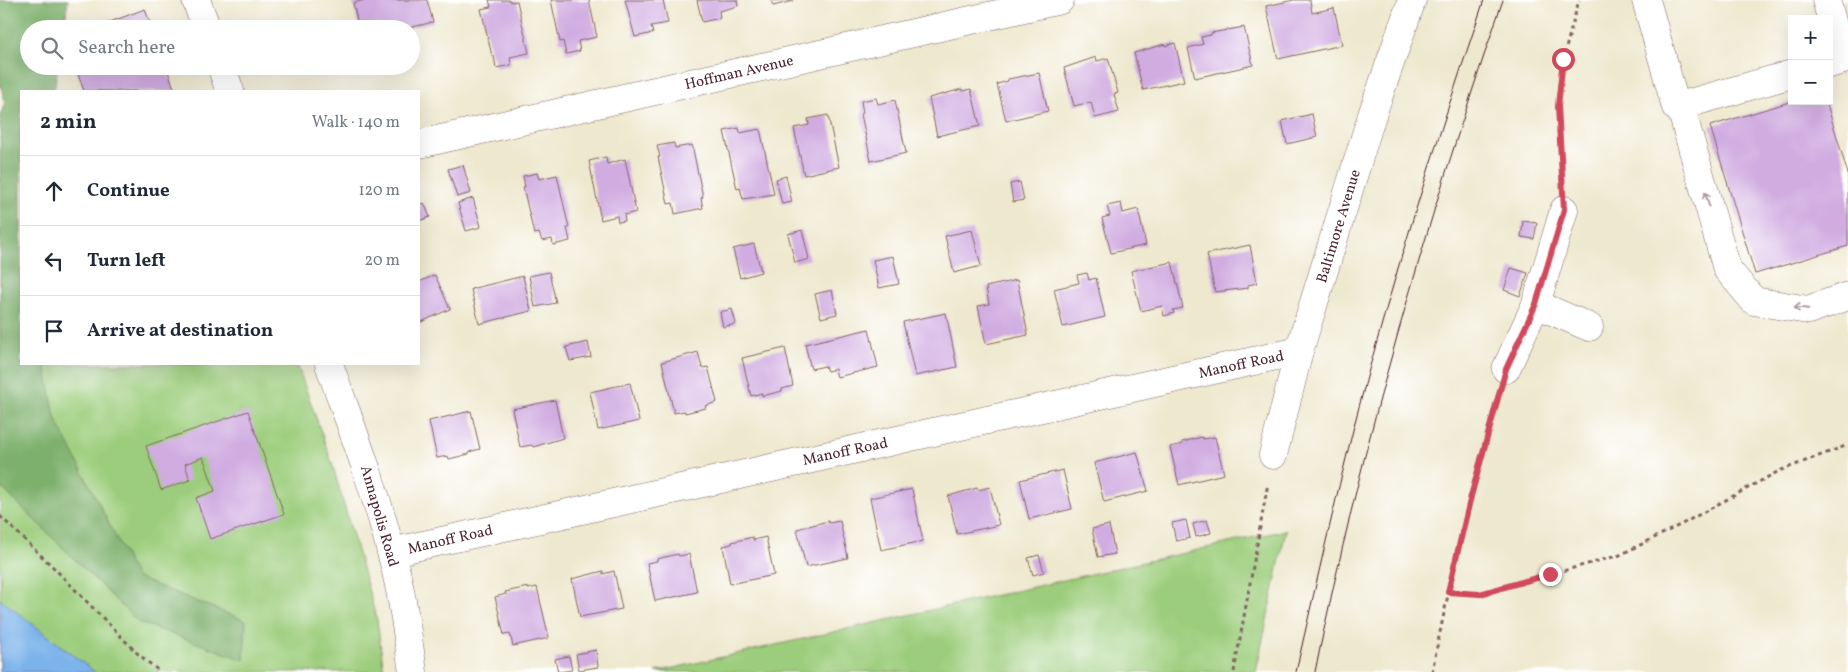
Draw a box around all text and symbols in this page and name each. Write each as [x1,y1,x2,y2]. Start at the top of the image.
map controls [1788,15,1833,105]
button: + [1788,15,1833,60]
search box [20,20,420,75]
icon: search [38,34,66,62]
text: Search here [78,35,175,61]
route start [1552,48,1575,71]
street label: Hoffman Avenue [683,51,796,96]
button: − [1788,60,1833,105]
text: 2 min [40,108,97,137]
text: Walk · 140 m [312,112,400,134]
street label: Baltimore Avenue [1312,167,1367,286]
icon: ahead [40,177,68,205]
text: Continue [87,178,170,204]
text: 120 m [358,180,400,202]
one-way arrow [1702,192,1712,208]
icon: left [40,247,68,275]
text: Turn left [87,248,166,274]
text: 20 m [365,250,400,272]
one-way arrow [1794,303,1810,313]
icon: arrive [40,317,68,345]
text: Arrive at destination [87,318,273,344]
street label: Manoff Road [1197,346,1286,385]
street label: Manoff Road [801,433,890,472]
street label: Annapolis Road [354,463,403,570]
street label: Manoff Road [406,520,495,560]
route end [1539,563,1562,586]

